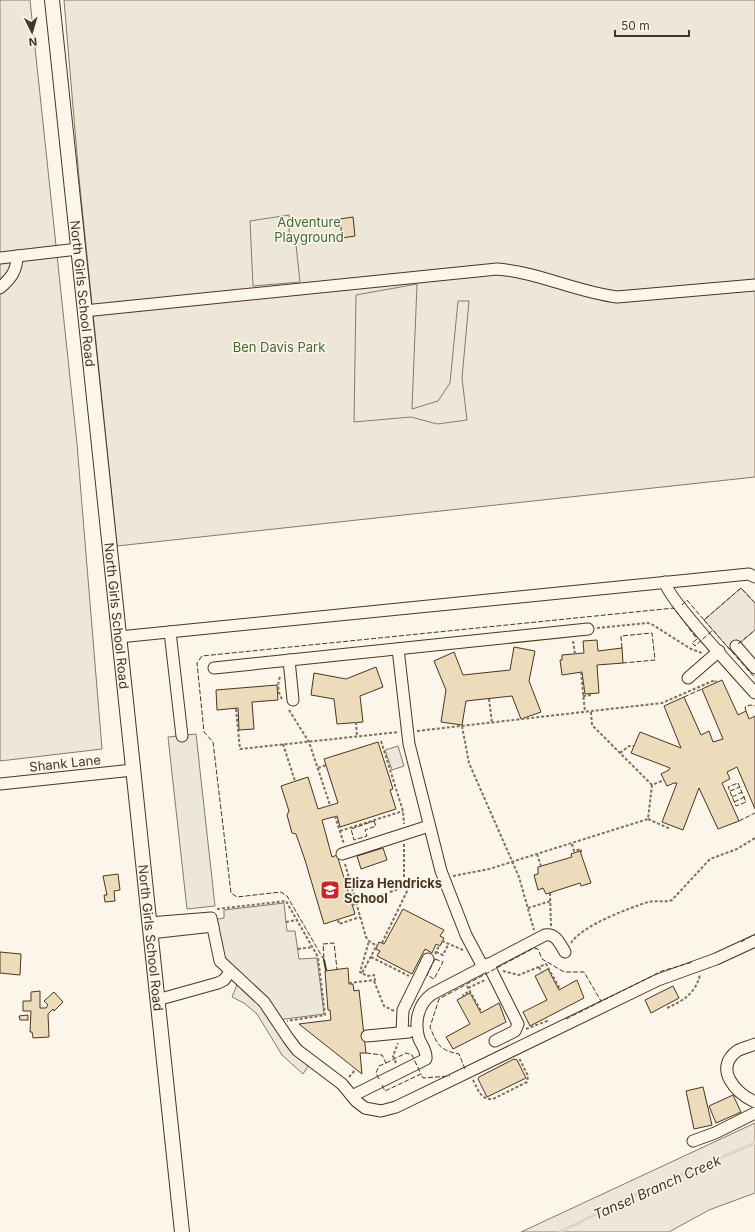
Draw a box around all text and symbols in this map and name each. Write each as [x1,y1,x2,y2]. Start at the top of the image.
north arrow [12,12,52,52]
scale bar [615,12,689,38]
text: 50 m [621,18,650,33]
text: N [28,35,38,49]
park label: Adventure Playground [274,214,344,245]
street label: North Girls School Road [67,219,99,367]
park label: Ben Davis Park [233,339,325,355]
street label: North Girls School Road [101,542,133,690]
street label: Shank Lane [29,751,101,775]
street label: North Girls School Road [135,864,167,1012]
place label: Eliza Hendricks School [344,875,442,906]
school or university icon: Eliza Hendricks School [319,879,341,901]
water label: Tansel Branch Creek [591,1151,724,1223]

